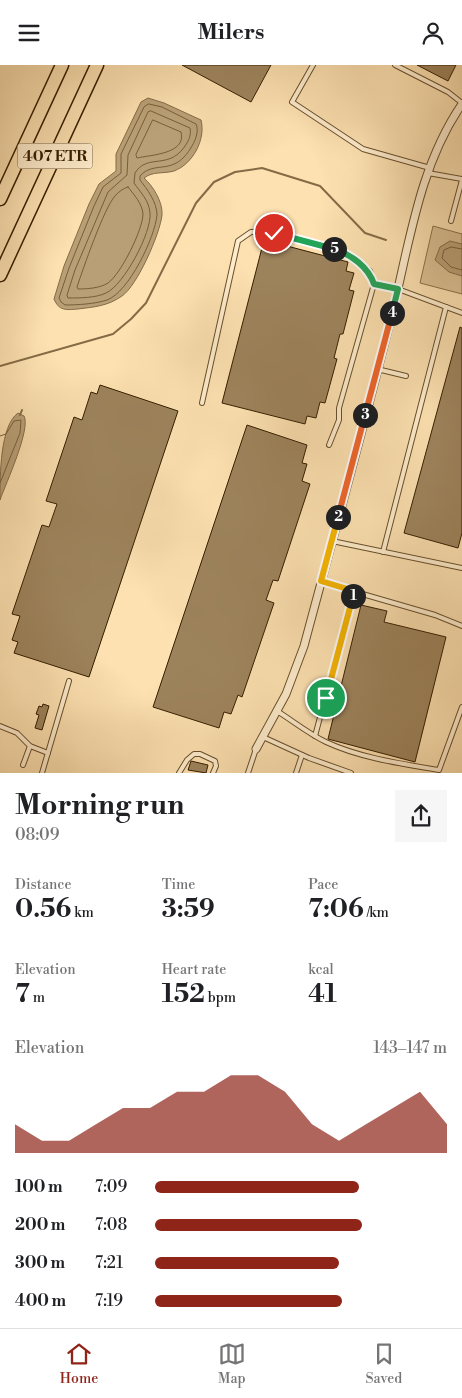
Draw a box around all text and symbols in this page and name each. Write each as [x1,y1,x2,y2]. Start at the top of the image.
icon: menu [15,19,43,47]
text: Milers [197,19,265,46]
icon: person [419,19,447,47]
road number: 407 ETR [18,143,92,169]
pin [253,212,295,254]
icon: check [260,219,288,247]
pin: 5 [322,237,346,261]
text: 5 [330,240,339,258]
pin: 4 [380,301,404,325]
text: 4 [388,304,397,322]
pin: 3 [352,403,378,427]
text: 3 [361,406,370,424]
pin: 2 [326,505,350,529]
text: 2 [334,508,343,526]
pin: 1 [340,583,366,609]
text: 1 [350,587,357,605]
pin [305,677,347,719]
icon: arrive [312,684,340,712]
text: Morning run [15,788,184,823]
button: share [395,790,447,842]
text: 08:09 [15,825,59,845]
text: Distance [15,876,72,894]
text: Time [162,876,195,894]
text: Pace [308,876,338,894]
text: 0.56 [15,894,71,925]
text: 3:59 [162,894,215,925]
text: 7:06 [308,894,364,925]
text: km [71,904,94,922]
text: /km [364,904,389,922]
text: Elevation [15,961,76,979]
text: Heart rate [162,961,226,979]
text: kcal [308,961,334,979]
text: 7 [15,979,30,1010]
text: 152 [162,979,205,1010]
text: 41 [308,979,337,1010]
text: m [30,989,45,1007]
text: bpm [205,989,236,1007]
text: Elevation [15,1038,84,1058]
text: 143–147 m [373,1038,447,1058]
text: 100 m [15,1177,63,1197]
text: 7:09 [95,1177,127,1197]
text: 200 m [15,1215,65,1235]
text: 7:08 [95,1215,127,1235]
text: 300 m [15,1253,65,1273]
text: 7:21 [95,1253,123,1273]
text: 400 m [15,1291,66,1311]
text: 7:19 [95,1291,123,1311]
tab: Home [60,1340,98,1388]
tab: Map [218,1340,246,1388]
tab: Saved [365,1340,402,1388]

